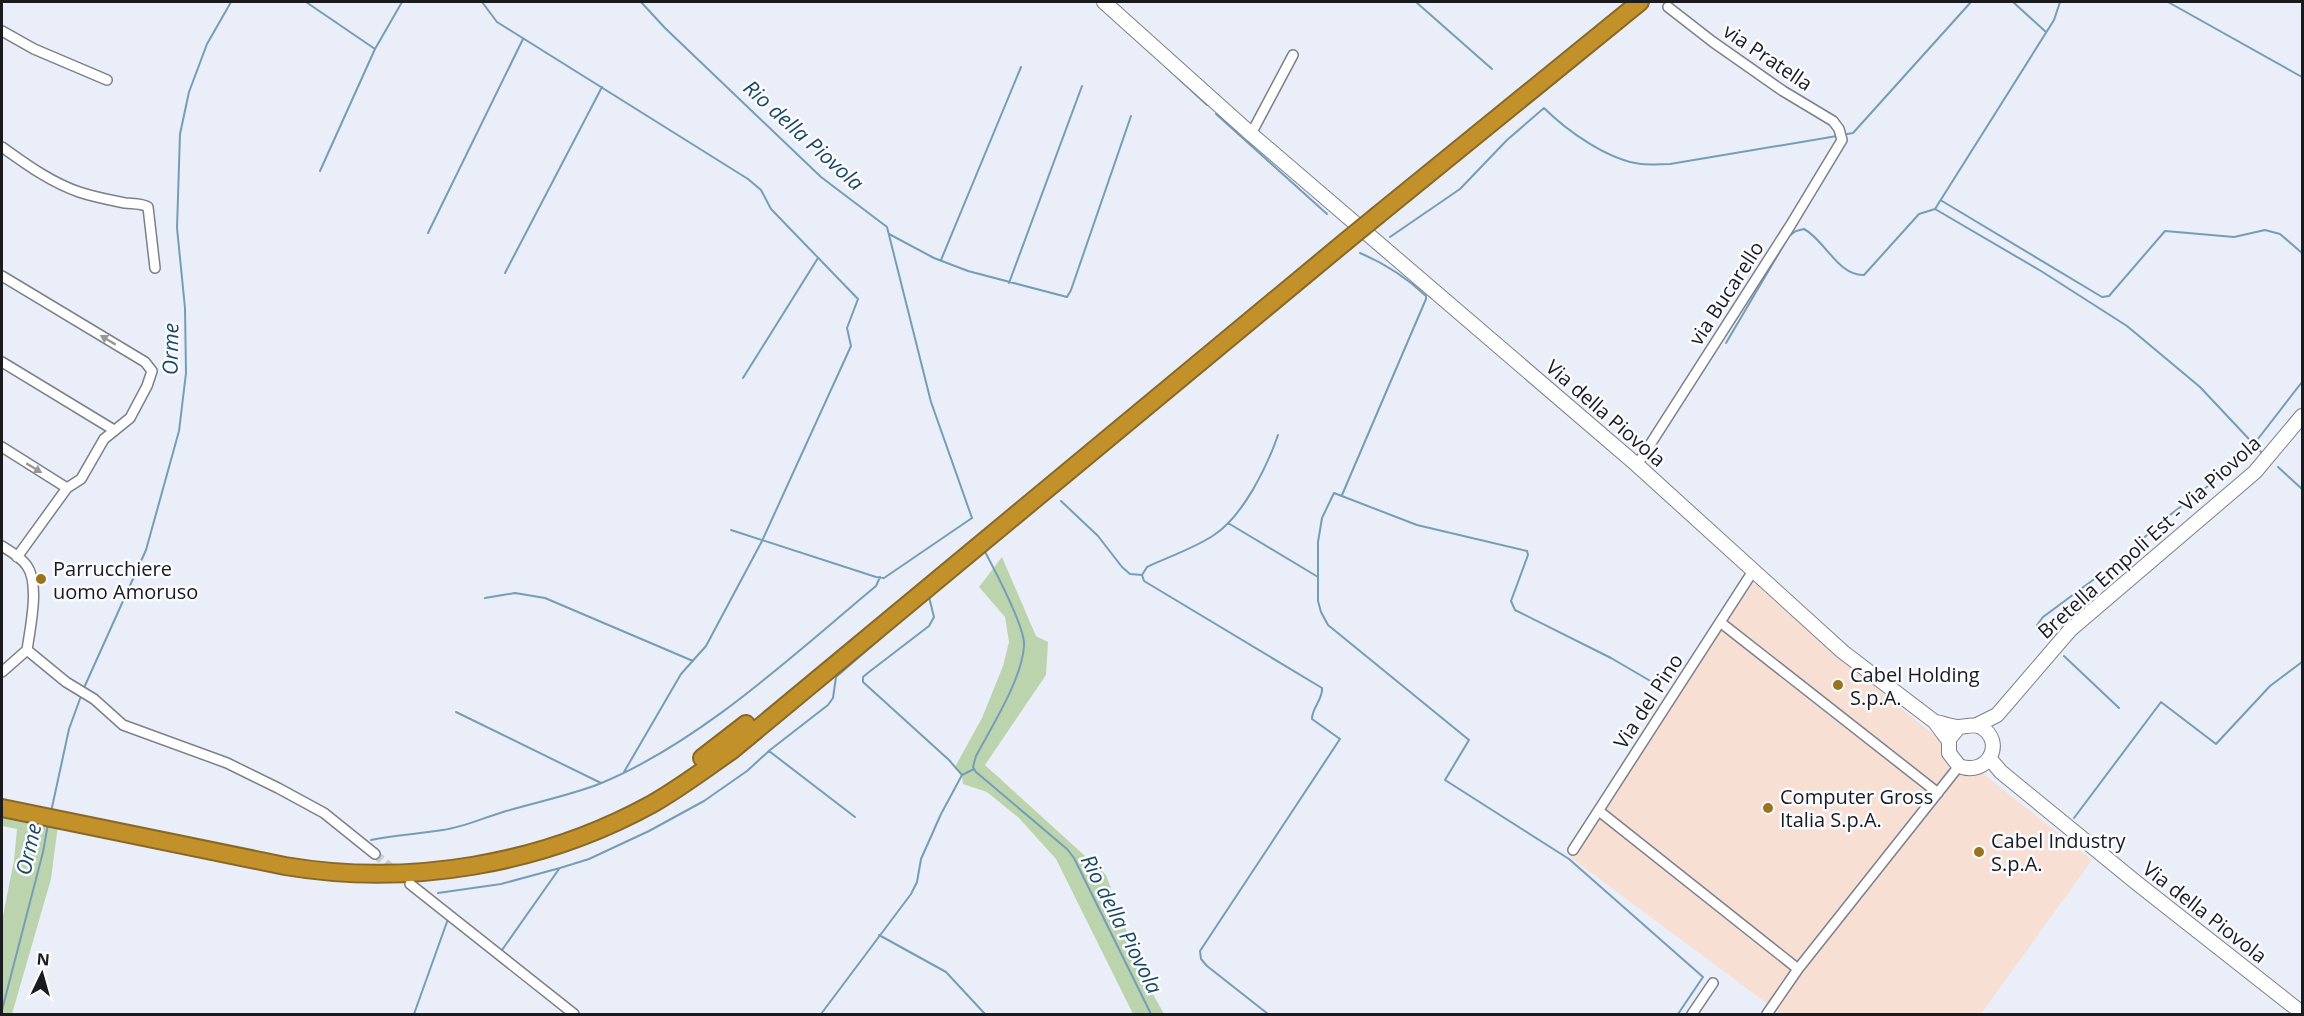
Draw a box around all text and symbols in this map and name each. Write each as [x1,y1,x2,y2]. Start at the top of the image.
street label: via Pratella [1718,17,1818,97]
water label: Rio della Piovola [738,73,870,197]
street label: via Bucarello [1682,236,1770,350]
water label: Orme [156,323,184,375]
one-way arrow [100,334,116,345]
street label: Via della Piovola [1540,353,1672,473]
street label: Bretella Empoli Est - Via Piovola [2032,429,2266,645]
one-way arrow [26,462,42,473]
place label: Parrucchiere uomo Amoruso [53,555,198,605]
marker: Parrucchiere uomo Amoruso [34,572,48,586]
street label: Via del Pino [1607,648,1689,754]
place label: Cabel Holding S.p.A. [1850,661,1980,711]
marker: Cabel Holding S.p.A. [1831,678,1845,692]
place label: Computer Gross Italia S.p.A. [1780,783,1933,833]
marker: Computer Gross Italia S.p.A. [1761,801,1775,815]
water label: Orme [8,820,48,878]
place label: Cabel Industry S.p.A. [1991,827,2127,877]
marker: Cabel Industry S.p.A. [1972,845,1986,859]
water label: Rio della Piovola [1075,850,1169,999]
street label: Via della Piovola [2137,855,2273,969]
north arrow [12,944,72,1004]
text: N [36,948,51,971]

